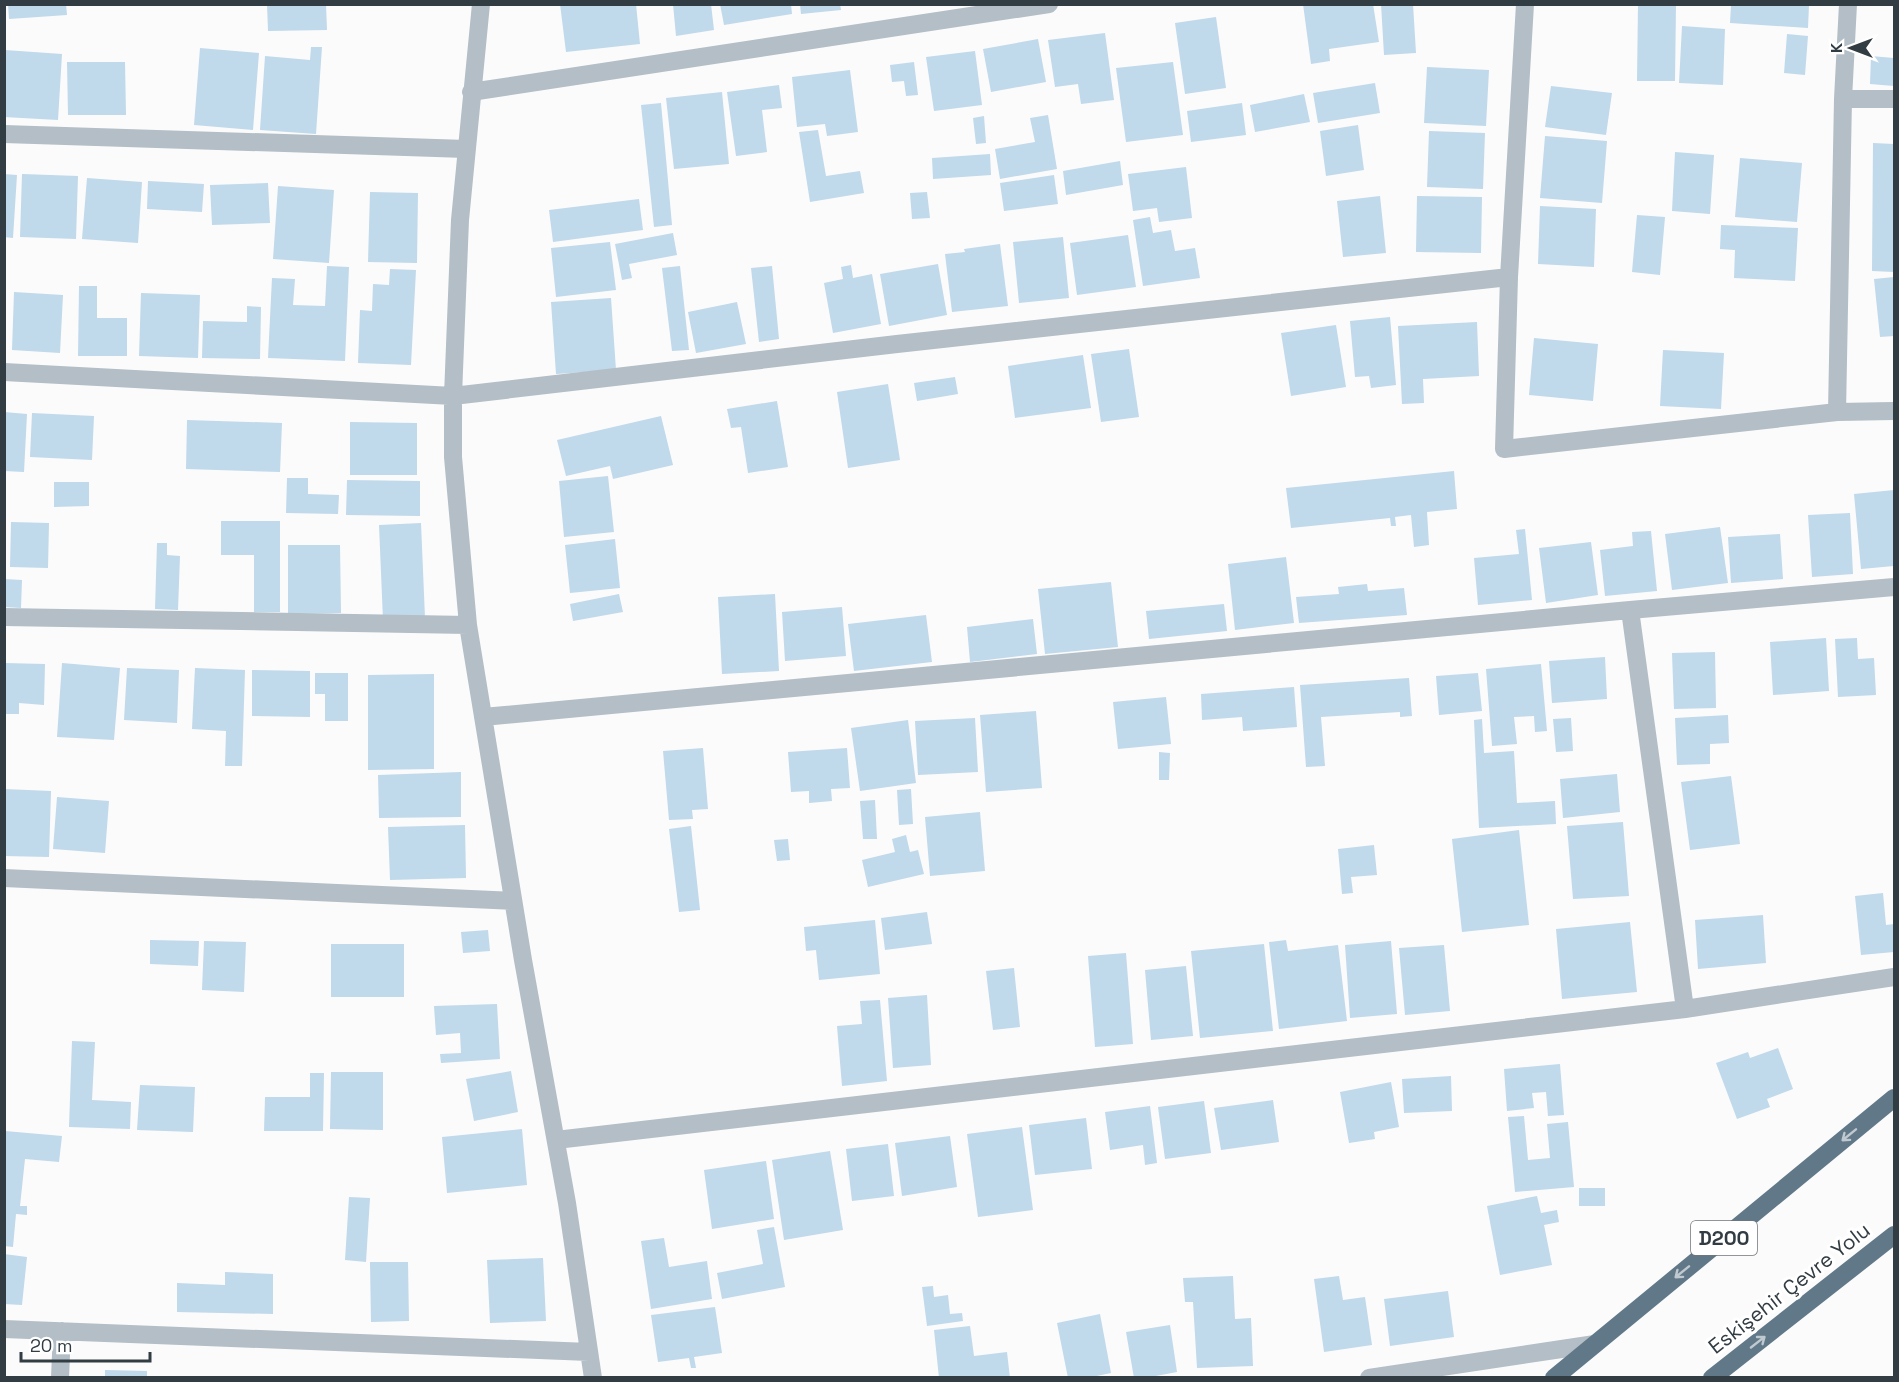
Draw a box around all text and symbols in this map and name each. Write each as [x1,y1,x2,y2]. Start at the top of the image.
north arrow [1821,18,1881,78]
text: K [1826,43,1847,53]
one-way arrow [1841,1129,1857,1142]
street label: Eskişehir Çevre Yolu [1703,1216,1875,1360]
road number: D200 [1691,1221,1757,1255]
one-way arrow [1674,1266,1690,1279]
scale bar [21,1325,150,1363]
text: 20 m [30,1334,73,1357]
one-way arrow [1749,1335,1765,1348]

